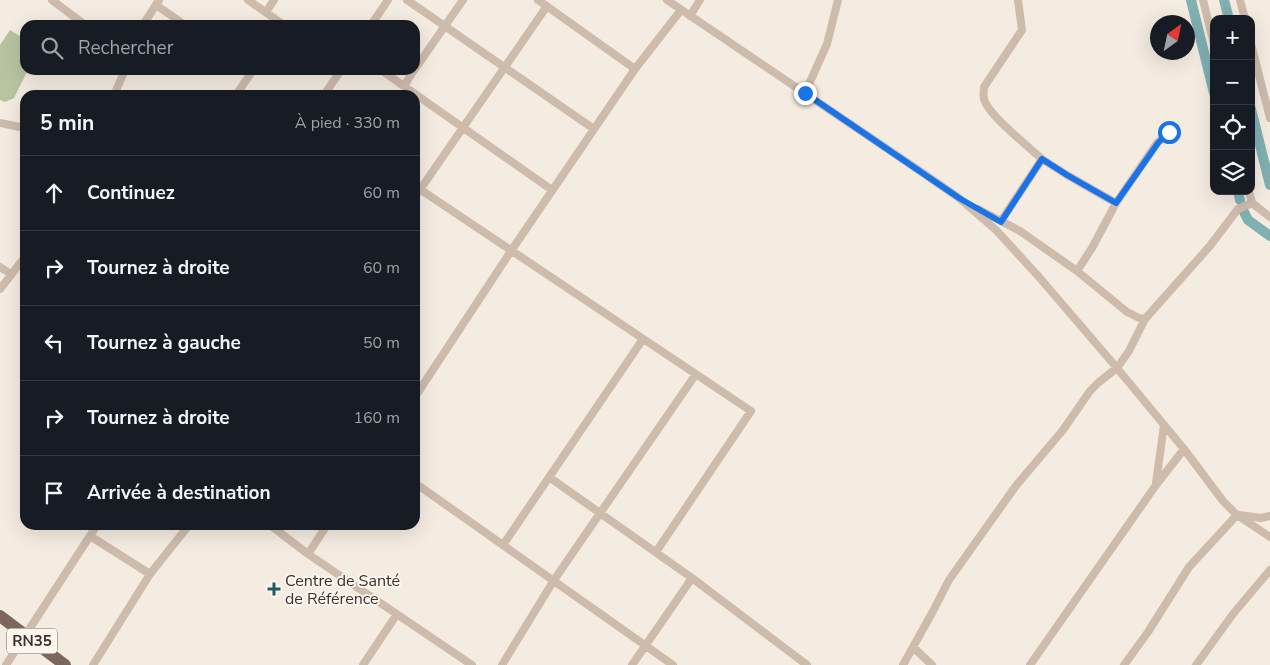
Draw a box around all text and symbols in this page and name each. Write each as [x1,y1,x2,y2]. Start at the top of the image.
north arrow [1150,15,1195,60]
map controls [1210,15,1255,195]
button: + [1210,15,1255,60]
search box [20,20,420,75]
icon: search [38,34,66,62]
text: Rechercher [78,35,173,61]
button: − [1210,60,1255,105]
route end [794,82,817,105]
button: locate [1210,105,1255,150]
text: 5 min [40,109,94,137]
text: À pied · 330 m [295,112,400,134]
route start [1158,121,1181,144]
button: layers [1210,150,1255,195]
icon: ahead [40,179,68,207]
text: Continuez [87,180,175,206]
text: 60 m [363,182,400,204]
icon: right [40,254,68,282]
text: Tournez à droite [87,255,230,281]
text: 60 m [363,257,400,279]
icon: left [40,329,68,357]
text: Tournez à gauche [87,330,241,356]
text: 50 m [363,332,400,354]
icon: right [40,404,68,432]
text: Tournez à droite [87,405,230,431]
text: 160 m [353,407,400,429]
icon: arrive [40,479,68,507]
text: Arrivée à destination [87,480,271,506]
place label: Centre de Santé de Référence [285,570,400,610]
marker: Centre de Santé de Référence [267,582,281,596]
road number: RN35 [7,628,57,654]

